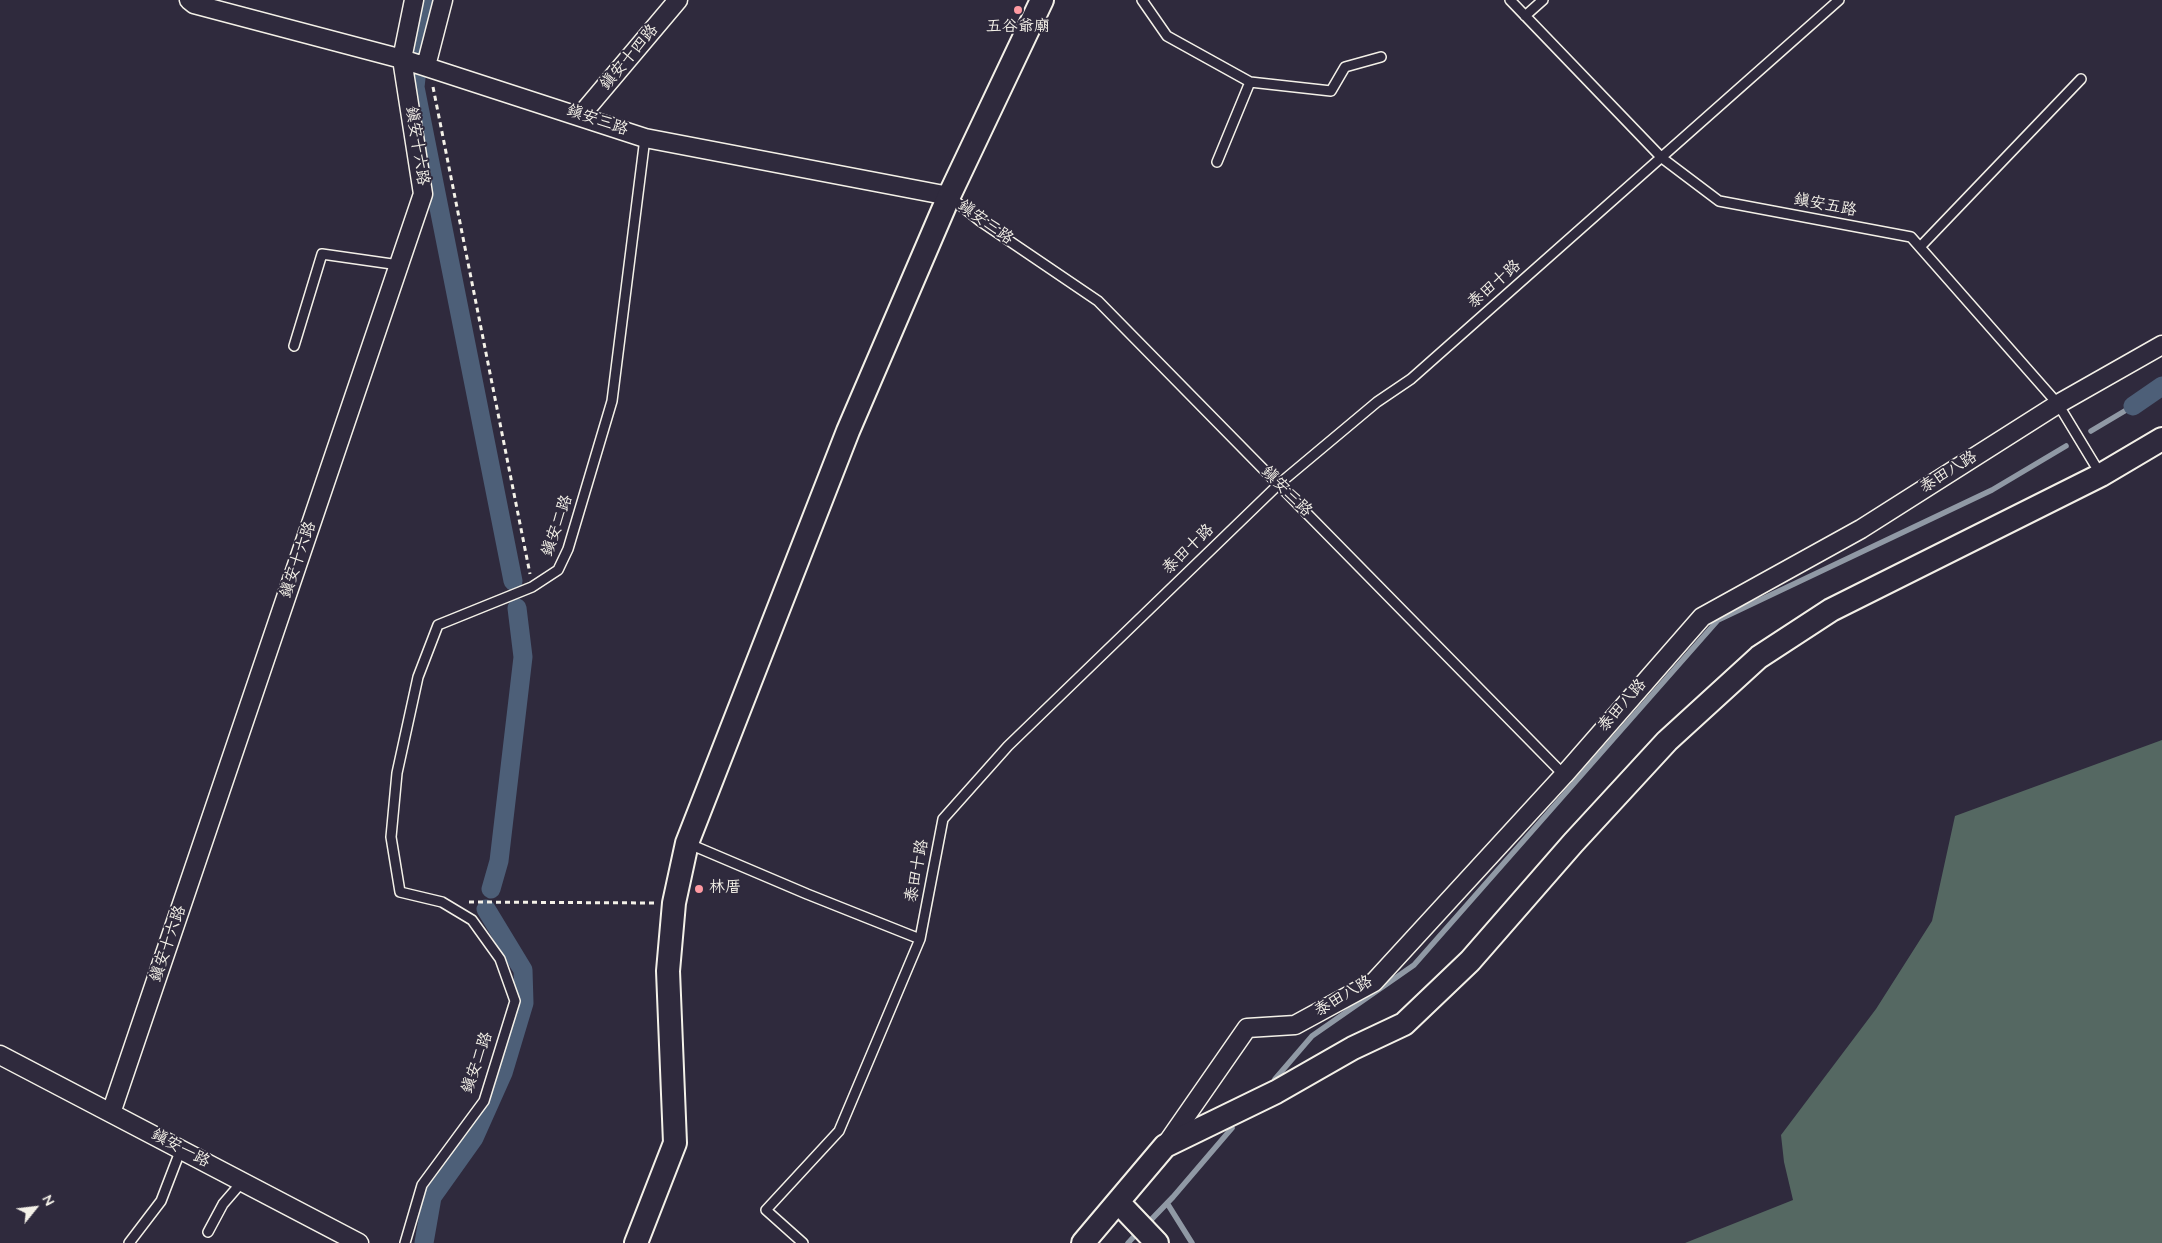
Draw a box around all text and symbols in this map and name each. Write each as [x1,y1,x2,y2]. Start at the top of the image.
marker: 五谷爺廟 [1012,4,1024,16]
place label: 五谷爺廟 [986,18,1050,38]
street label: 鎮安十四路 [597,21,663,95]
street label: 鎮安三路 [564,102,630,140]
street label: 鎮安十六路 [400,105,432,187]
street label: 鎮安五路 [1792,190,1858,222]
street label: 鎮安三路 [953,196,1017,250]
street label: 泰田十路 [1465,257,1525,313]
street label: 泰田八路 [1917,448,1981,498]
street label: 鎮安三路 [1257,463,1315,521]
street label: 鎮安二路 [539,493,577,559]
street label: 鎮安十六路 [277,519,321,601]
street label: 泰田十路 [1159,521,1219,579]
street label: 泰田八路 [1595,676,1651,736]
street label: 泰田十路 [902,838,934,904]
place label: 林厝 [709,879,741,899]
marker: 林厝 [693,883,705,895]
street label: 鎮安十六路 [147,903,191,985]
street label: 泰田八路 [1312,972,1376,1022]
street label: 鎮安二路 [459,1030,497,1096]
street label: 鎮安一路 [147,1126,213,1172]
north arrow [10,1183,60,1233]
text: N [37,1192,59,1209]

